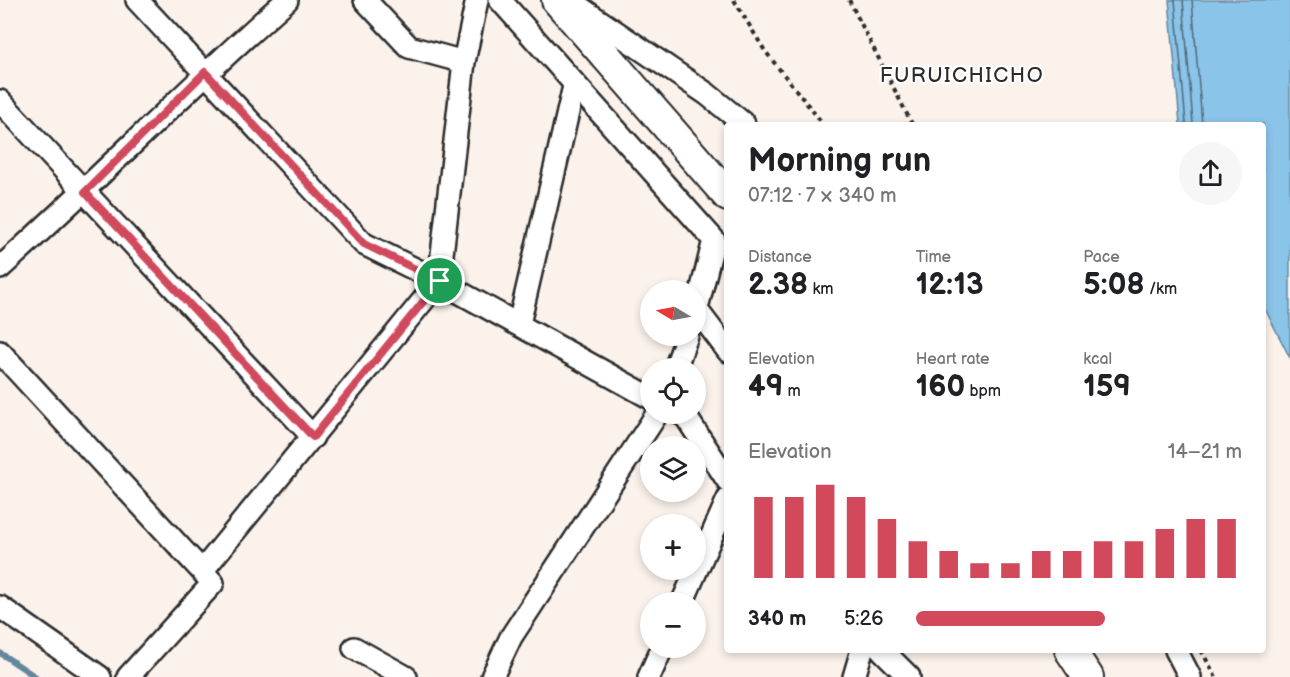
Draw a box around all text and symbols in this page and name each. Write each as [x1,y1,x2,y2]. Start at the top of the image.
district label: FURUICHICHO [880,63,1044,88]
text: Morning run [748,141,931,181]
button: share [1179,142,1242,205]
text: 07:12 · 7 × 340 m [748,184,897,208]
text: Distance [748,248,812,267]
text: Time [916,248,951,267]
text: Pace [1083,248,1120,267]
pin [414,255,465,306]
icon: arrive [423,264,456,297]
text: 2.38 [748,267,808,303]
text: 12:13 [916,267,984,303]
text: 5:08 [1083,267,1145,303]
north arrow [640,280,706,346]
map controls [640,280,706,658]
text: km [808,280,834,299]
text: /km [1145,280,1177,299]
text: Elevation [748,350,815,369]
text: Heart rate [916,350,990,369]
text: kcal [1083,350,1112,369]
button: locate [640,358,706,424]
text: 49 [748,369,783,405]
text: 160 [916,369,965,405]
text: 159 [1083,369,1131,405]
text: m [783,382,801,401]
text: bpm [965,382,1001,401]
button: layers [640,436,706,502]
text: Elevation [748,440,831,464]
text: 14–21 m [1168,440,1242,464]
button: + [640,514,706,580]
button: − [640,592,706,658]
text: 340 m [748,607,806,631]
text: 5:26 [844,607,884,631]

